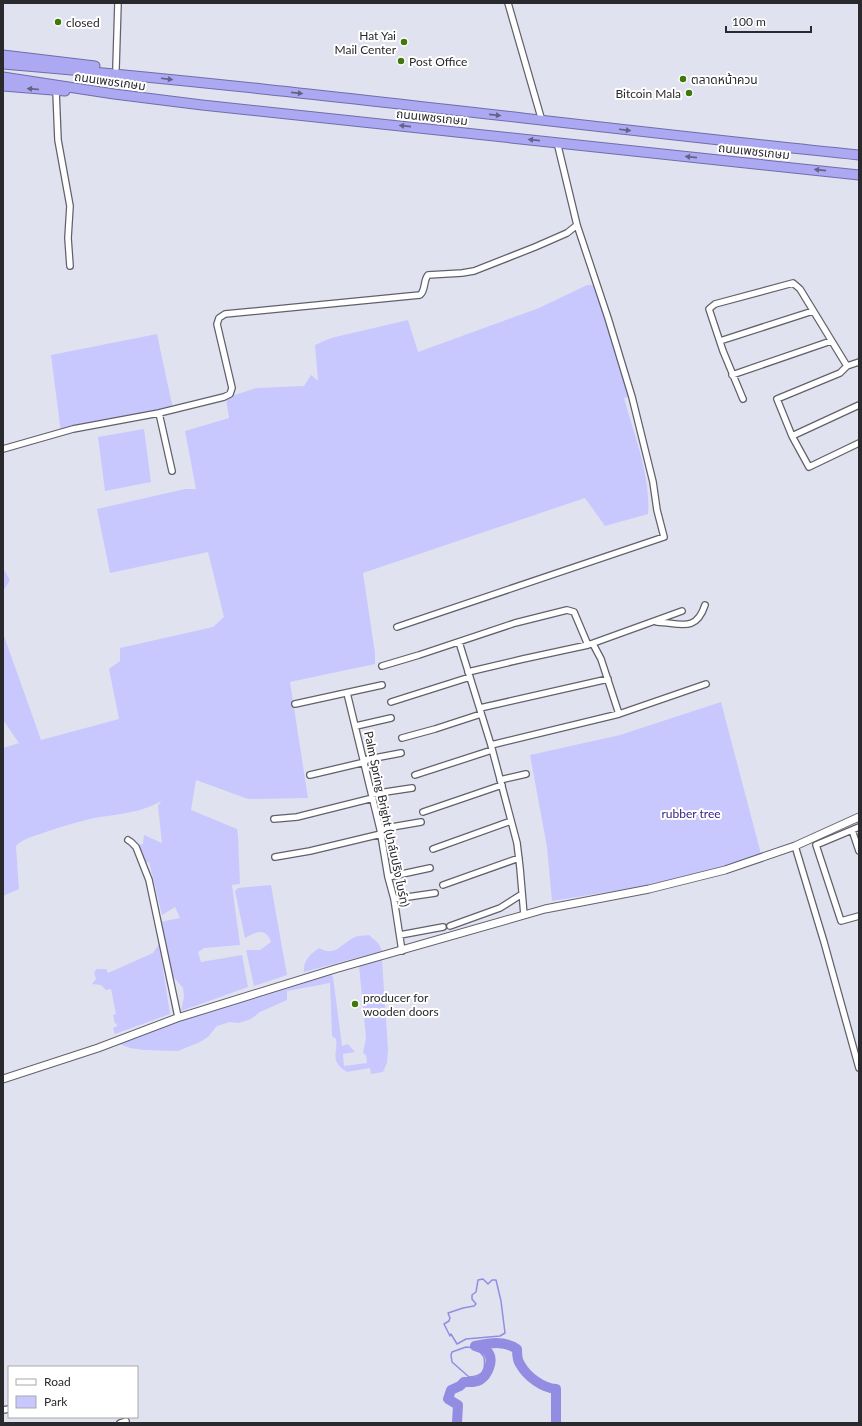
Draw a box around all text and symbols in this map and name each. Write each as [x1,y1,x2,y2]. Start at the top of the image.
scale bar [726,8,811,34]
text: 100 m [732,14,766,29]
place label: closed [66,15,100,30]
marker: closed [53,17,63,27]
place label: Hat Yai Mail Center [334,28,397,57]
marker: Hat Yai Mail Center [399,37,409,47]
place label: Post Office [409,54,467,69]
marker: Post Office [396,56,406,66]
street label: ถนนเพชรเกษม [73,69,147,93]
place label: ตลาดหน้าควน [691,72,758,87]
marker: ตลาดหน้าควน [678,74,688,84]
one-way arrow [161,75,173,82]
one-way arrow [27,86,39,93]
place label: Bitcoin Mala [615,86,681,101]
marker: Bitcoin Mala [684,88,694,98]
one-way arrow [290,90,303,96]
street label: ถนนเพชรเกษม [395,106,469,128]
one-way arrow [489,112,501,119]
one-way arrow [399,123,411,129]
one-way arrow [618,126,631,133]
one-way arrow [528,136,540,143]
street label: ถนนเพชรเกษม [717,140,791,162]
one-way arrow [685,154,697,160]
one-way arrow [814,167,826,174]
street label: Palm Spring Bright (ปาล์มปริง ไบร์ท) [361,730,413,908]
park label: rubber tree [661,806,721,821]
place label: producer for wooden doors [363,990,439,1019]
marker: producer for wooden doors [350,999,360,1009]
legend [8,1366,138,1418]
text: Road [44,1374,71,1389]
text: Park [44,1394,68,1409]

